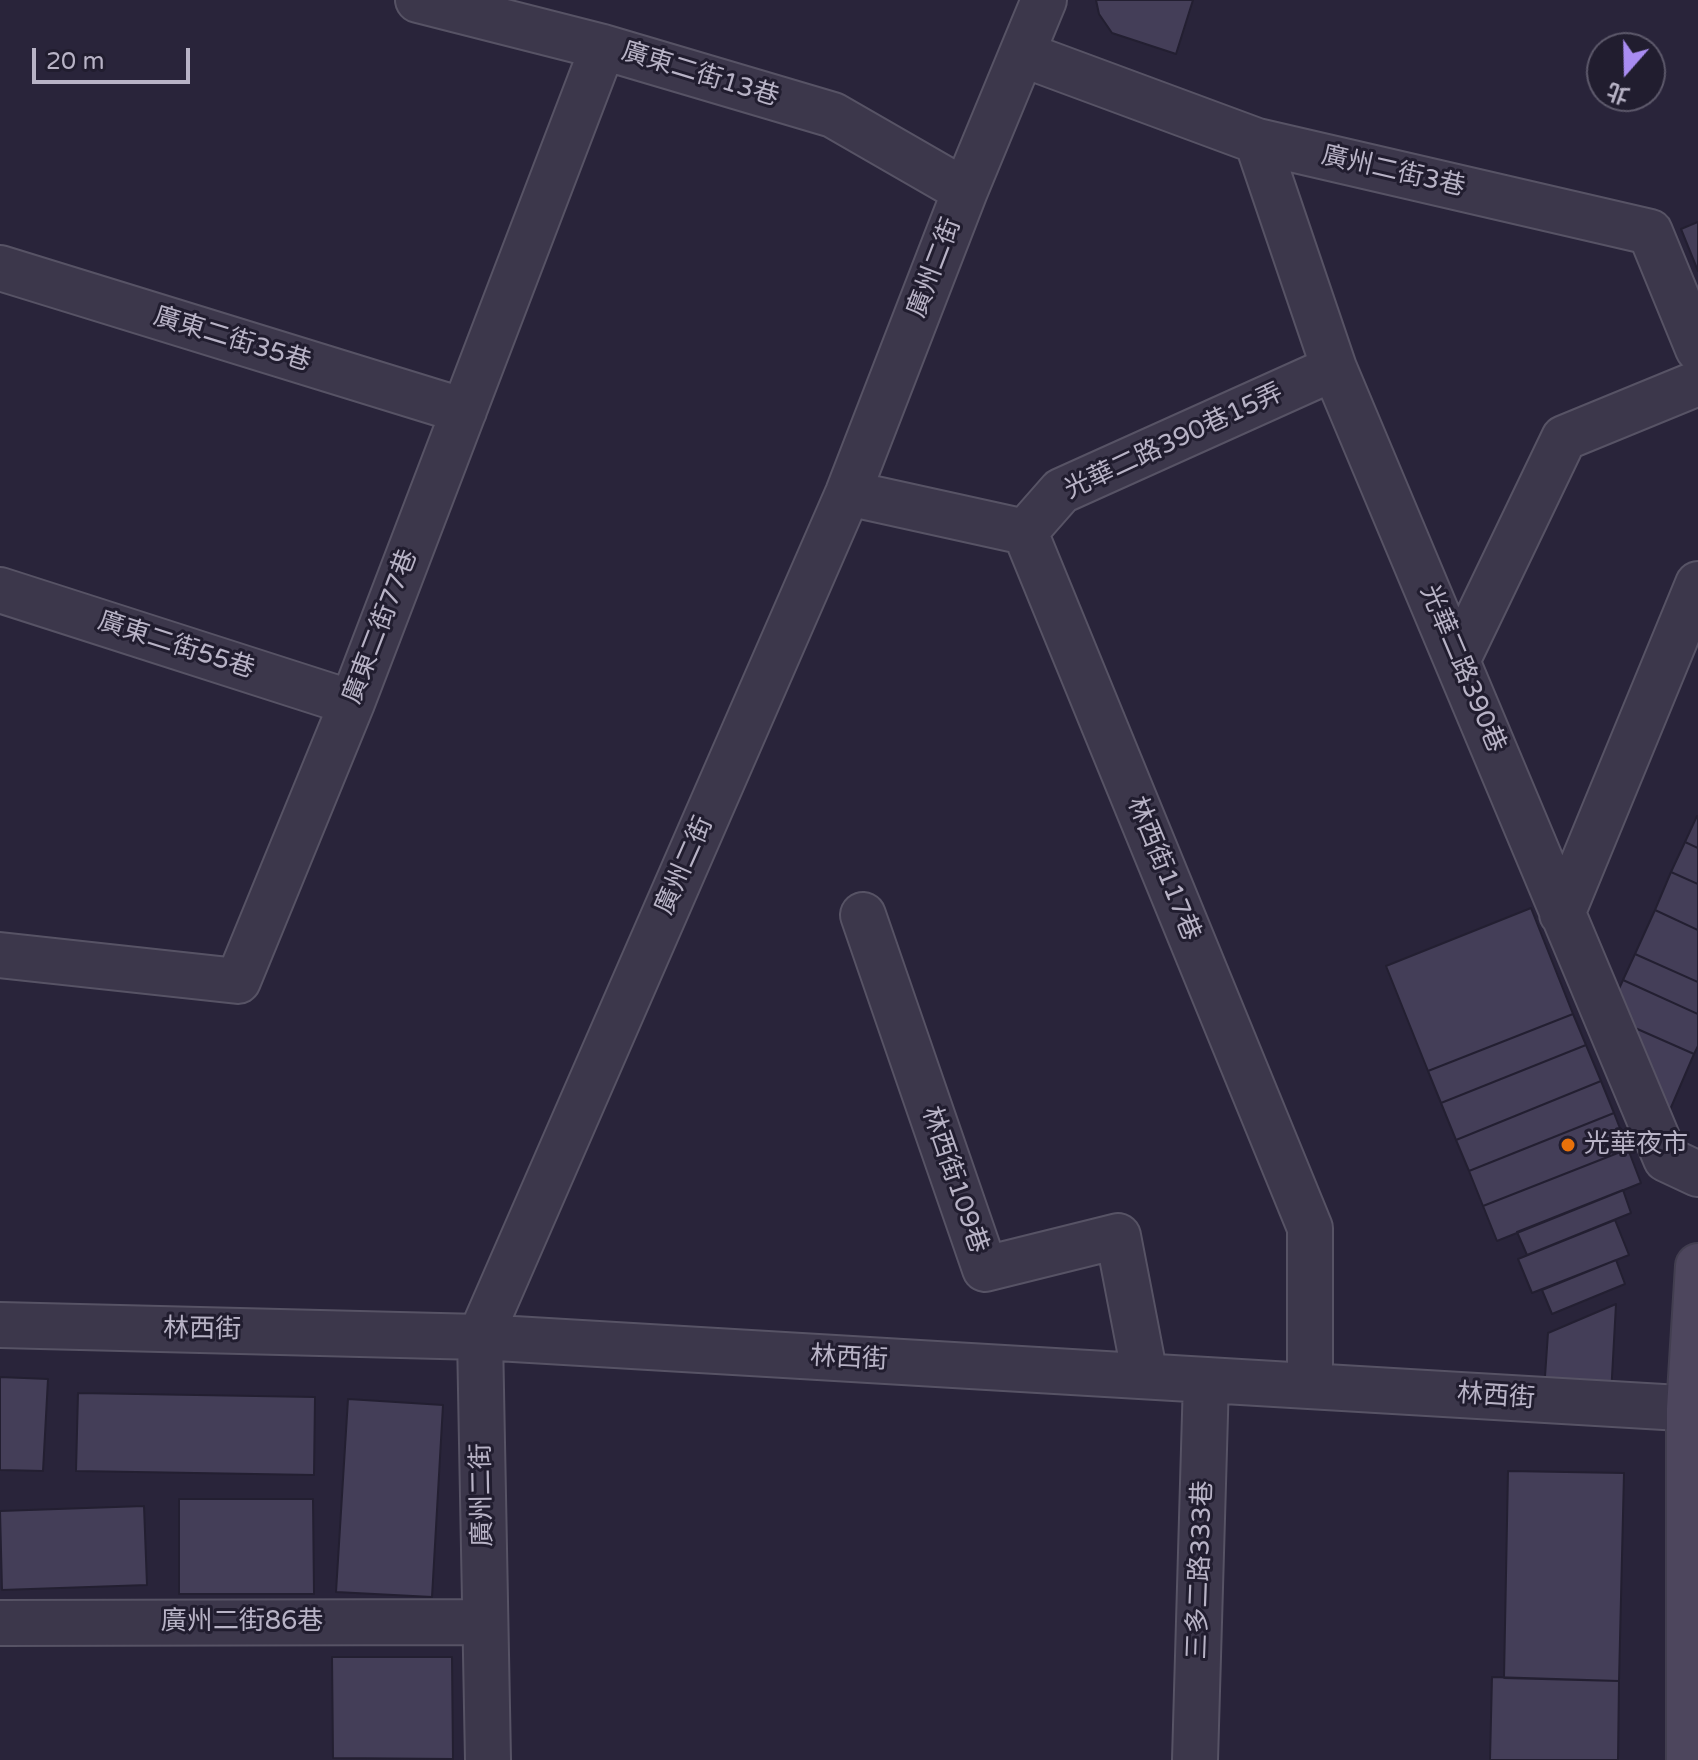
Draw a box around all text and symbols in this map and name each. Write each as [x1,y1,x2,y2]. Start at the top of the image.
scale bar [36,32,194,82]
north arrow [1586,32,1666,112]
street label: 廣東二街13巷 [618,36,782,114]
text: 20 m [46,47,104,76]
text: 北 [1604,77,1633,109]
street label: 廣州二街3巷 [1318,140,1468,204]
street label: 廣州二街 [902,214,968,322]
street label: 廣東二街35巷 [150,301,314,379]
street label: 光華二路390巷15弄 [1060,378,1288,506]
street label: 廣東二街77巷 [337,545,425,709]
street label: 光華二路390巷 [1413,581,1511,757]
street label: 廣東二街55巷 [94,606,258,686]
street label: 林西街117巷 [1120,792,1206,946]
street label: 廣州二街 [650,812,720,920]
street label: 林西街109巷 [914,1103,994,1257]
place label: 光華夜市 [1584,1129,1688,1161]
marker: 光華夜市 [1559,1136,1577,1154]
street label: 林西街 [163,1314,241,1346]
street label: 林西街 [809,1341,889,1377]
street label: 林西街 [1456,1379,1536,1415]
street label: 廣州二街 [466,1443,500,1547]
street label: 三多二路333巷 [1182,1480,1220,1660]
street label: 廣州二街86巷 [161,1606,323,1638]

